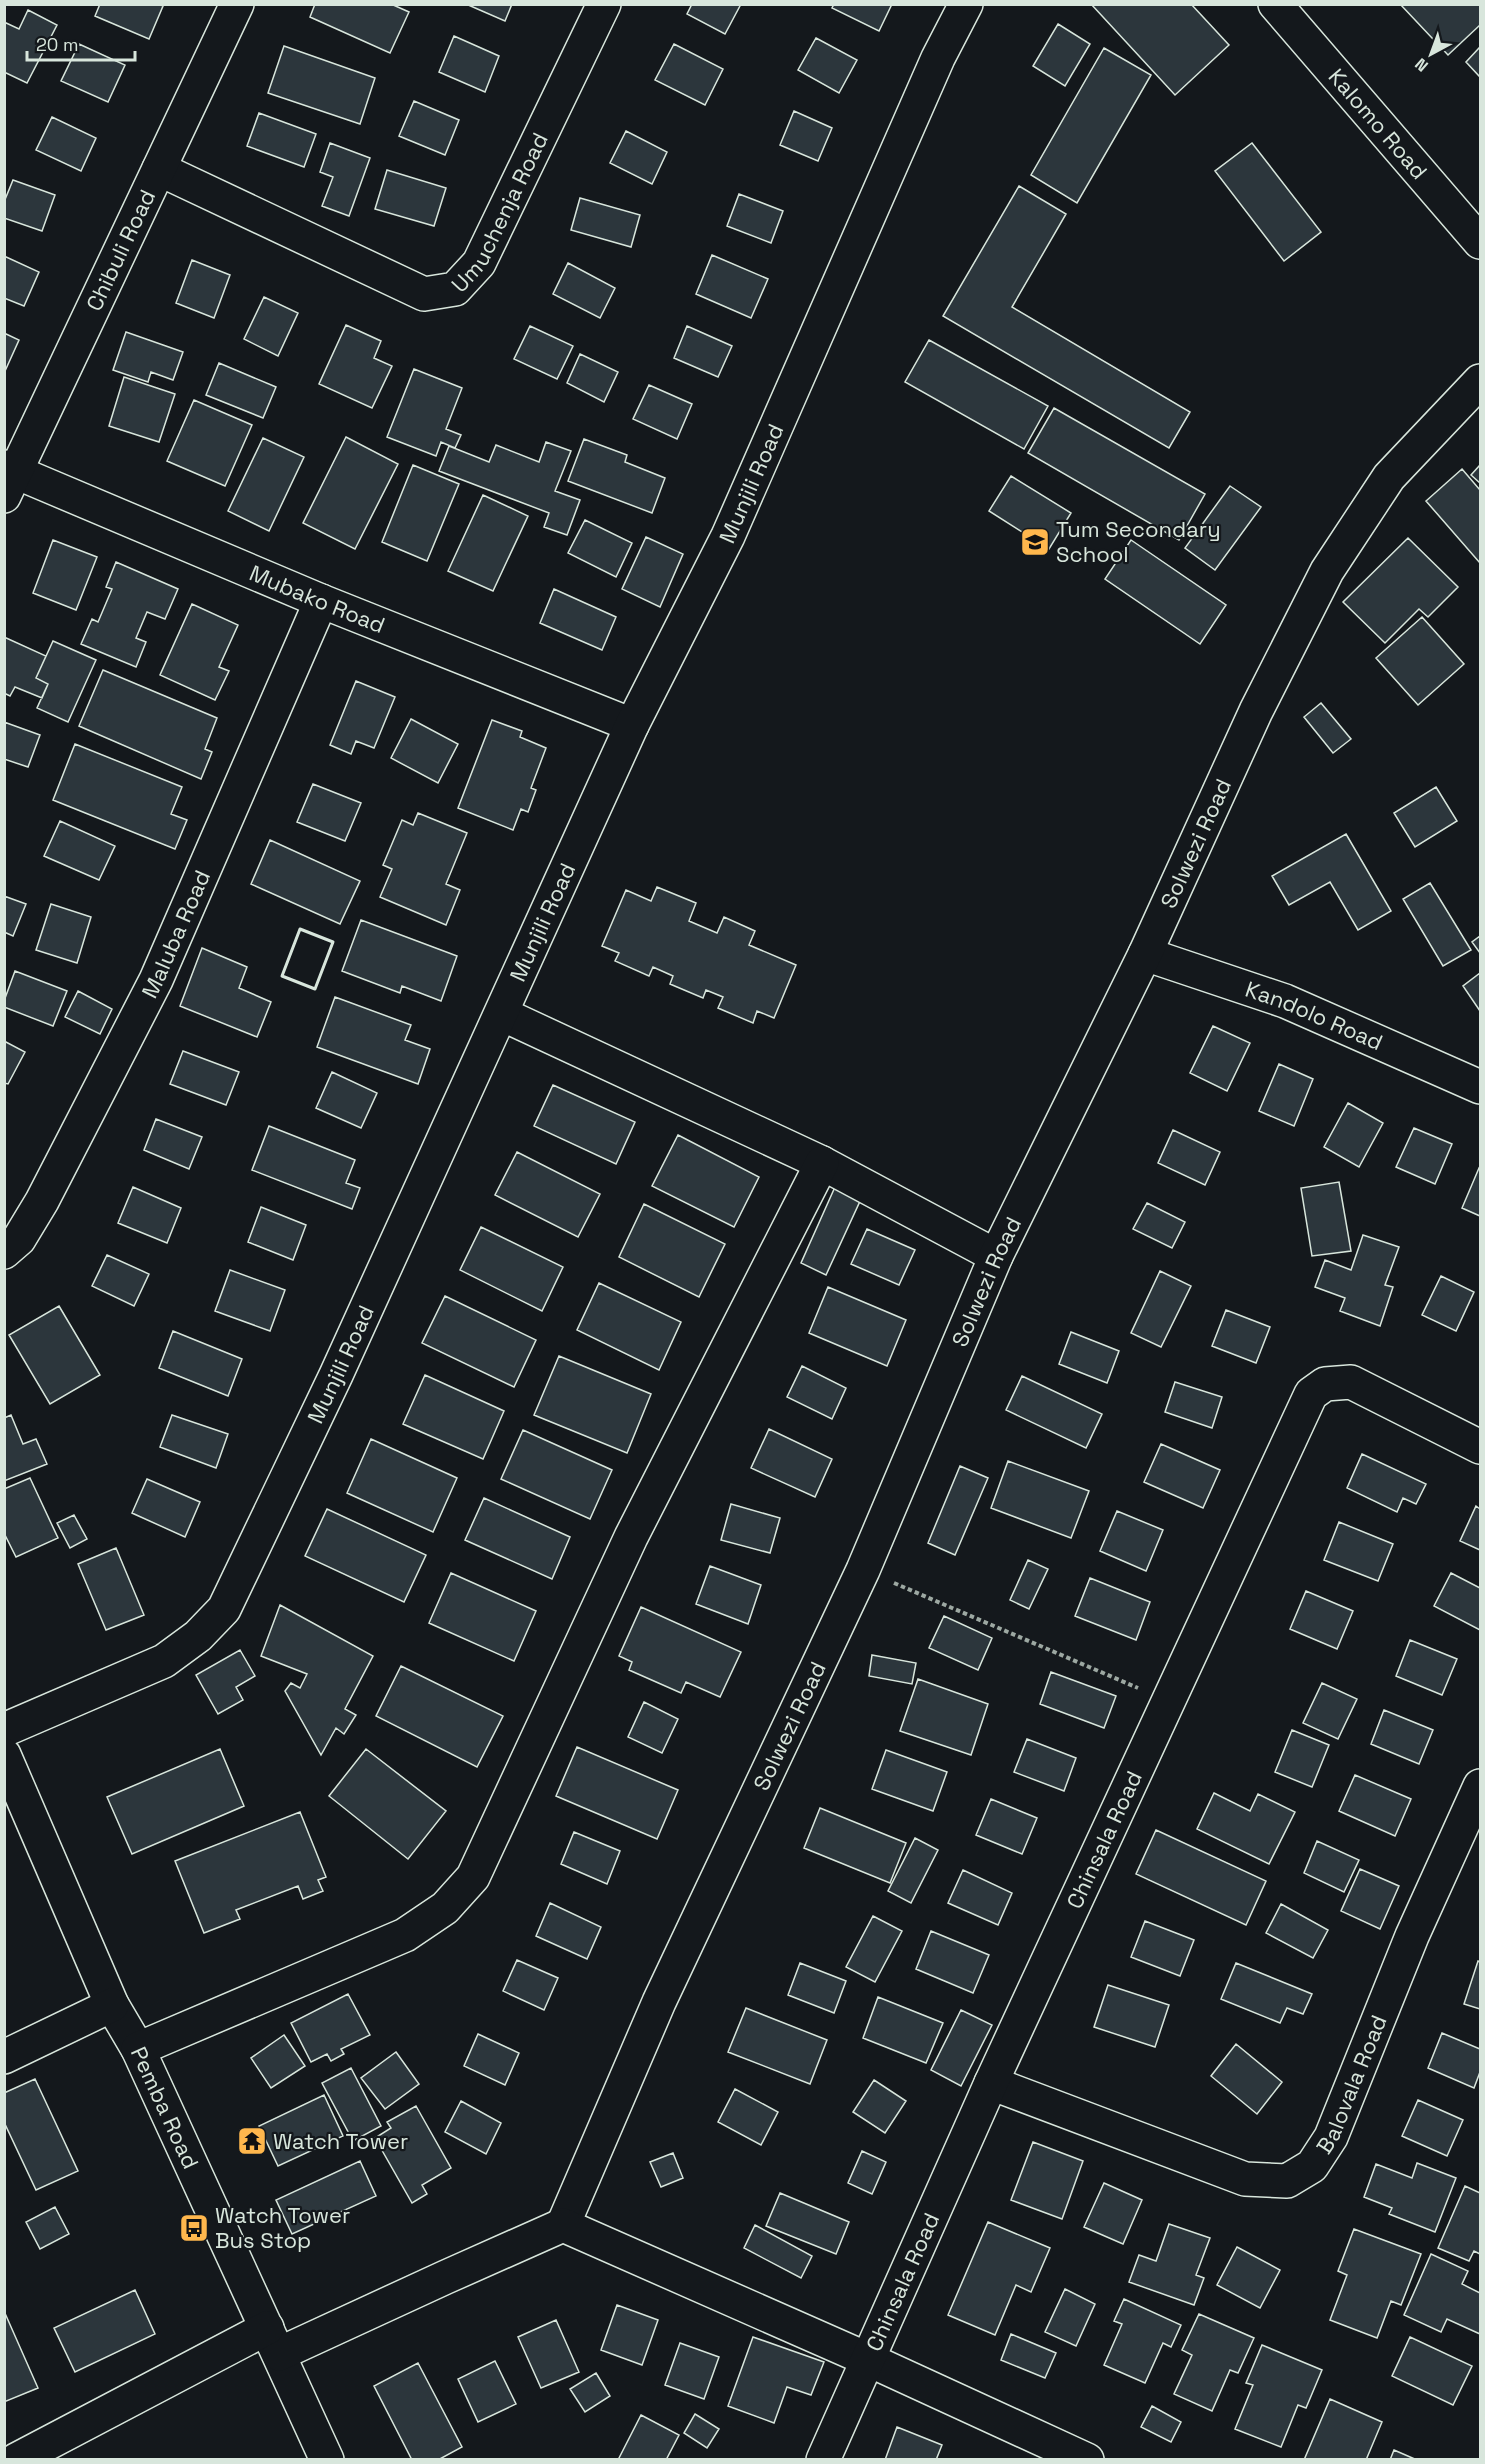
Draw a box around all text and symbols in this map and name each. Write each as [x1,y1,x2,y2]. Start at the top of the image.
scale bar [27,24,135,62]
north arrow [1401,24,1461,84]
text: 20 m [36,33,79,56]
text: N [1411,53,1432,76]
street label: Kalomo Road [1323,63,1434,185]
street label: Umuchenja Road [445,128,554,298]
street label: Chibuli Road [80,185,161,315]
street label: Munjili Road [713,420,790,547]
place label: Tum Secondary School [1056,515,1221,568]
school or university icon: Tum Secondary School [1019,526,1051,558]
street label: Mubako Road [245,558,389,639]
street label: Solwezi Road [1154,774,1237,912]
street label: Munjili Road [503,858,581,986]
street label: Maluba Road [135,866,216,1003]
street label: Kandolo Road [1242,975,1387,1056]
street label: Solwezi Road [945,1212,1027,1351]
street label: Munjili Road [301,1301,380,1428]
street label: Solwezi Road [747,1657,832,1795]
street label: Chinsala Road [1060,1766,1148,1913]
street label: Balovala Road [1310,2011,1393,2159]
street label: Pemba Road [125,2042,205,2173]
temple icon: Watch Tower [236,2125,268,2157]
place label: Watch Tower [273,2127,408,2155]
place label: Watch Tower Bus Stop [215,2201,350,2254]
street label: Chinsala Road [859,2208,945,2355]
bus stop icon: Watch Tower Bus Stop [178,2212,210,2244]

